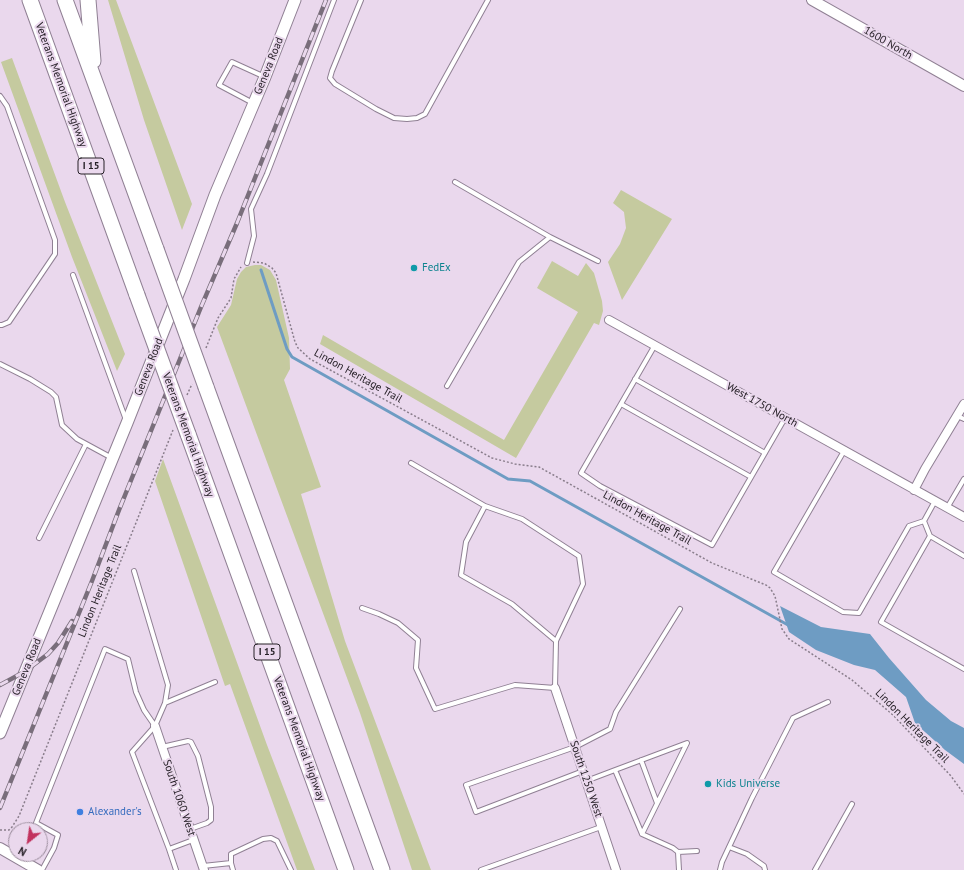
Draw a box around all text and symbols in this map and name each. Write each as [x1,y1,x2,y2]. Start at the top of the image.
street label: Veterans Memorial Highway [32,21,90,149]
street label: 1600 North [861,24,915,62]
street label: Geneva Road [252,35,286,97]
road number: I 15 [78,158,104,174]
place label: FedEx [422,261,451,275]
marker: FedEx [409,263,419,273]
street label: Geneva Road [132,336,166,398]
street label: Lindon Heritage Trail [312,346,404,406]
street label: Veterans Memorial Highway [159,371,217,499]
street label: West 1750 North [724,380,800,430]
street label: Lindon Heritage Trail [601,488,693,548]
street label: Lindon Heritage Trail [75,543,125,639]
street label: Geneva Road [10,636,44,698]
road number: I 15 [254,644,280,660]
street label: Veterans Memorial Highway [270,675,328,803]
street label: Lindon Heritage Trail [872,686,952,766]
street label: South 1250 West [567,739,605,819]
street label: South 1060 West [160,758,198,838]
place label: Kids Universe [716,777,780,791]
marker: Kids Universe [703,779,713,789]
place label: Alexander's [88,805,142,819]
marker: Alexander's [75,807,85,817]
north arrow [8,822,48,862]
text: N [16,844,29,859]

